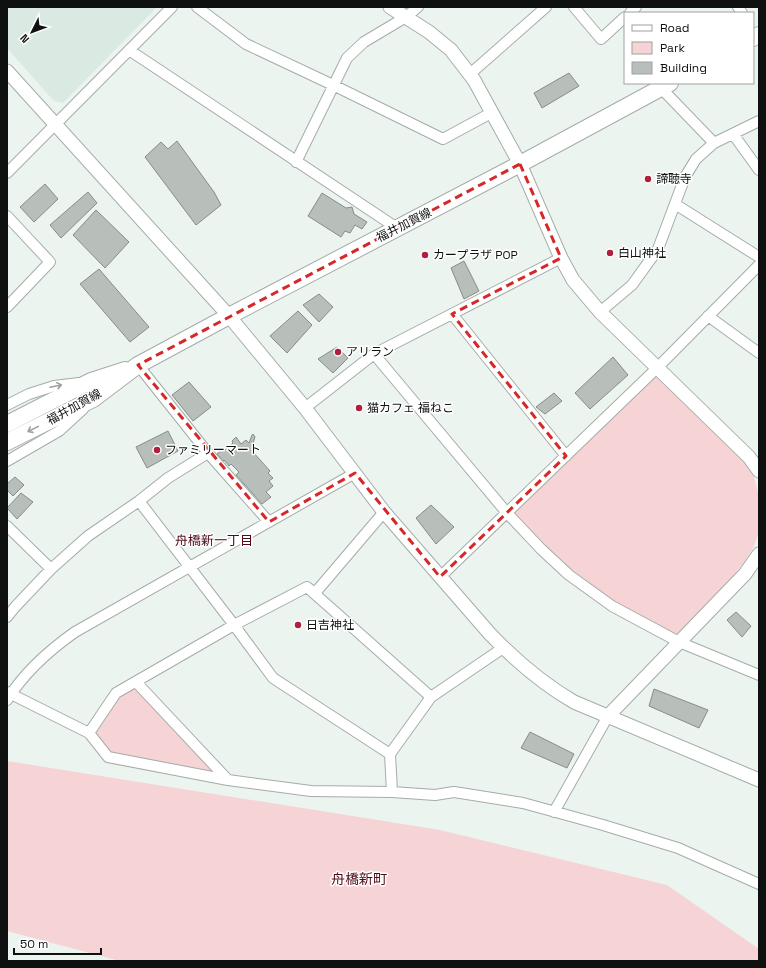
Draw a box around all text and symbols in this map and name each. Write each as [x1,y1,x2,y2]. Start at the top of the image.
north arrow [12,12,52,52]
legend [624,12,754,84]
text: Road [660,20,689,36]
text: N [17,31,32,46]
text: Park [660,40,685,56]
text: Building [660,60,707,76]
place label: 諦聴寺 [656,171,692,187]
marker: 諦聴寺 [643,174,653,184]
street label: 福井加賀線 [374,204,434,246]
place label: 白山神社 [618,245,666,261]
place label: カープラザ POP [433,247,518,263]
marker: 白山神社 [605,248,615,258]
marker: カープラザ POP [420,250,430,260]
place label: アリラン [346,344,394,360]
marker: アリラン [333,347,343,357]
one-way arrow [49,382,62,390]
street label: 福井加賀線 [44,385,104,429]
place label: 猫カフェ 福ねこ [367,400,454,416]
marker: 猫カフェ 福ねこ [354,403,364,413]
one-way arrow [28,426,40,433]
place label: ファミリーマート [165,442,261,458]
marker: ファミリーマート [152,445,162,455]
district label: 舟橋新一丁目 [175,532,253,549]
place label: 日吉神社 [306,617,354,633]
marker: 日吉神社 [293,620,303,630]
district label: 舟橋新町 [331,870,387,888]
scale bar [14,930,101,956]
text: 50 m [20,936,48,952]

